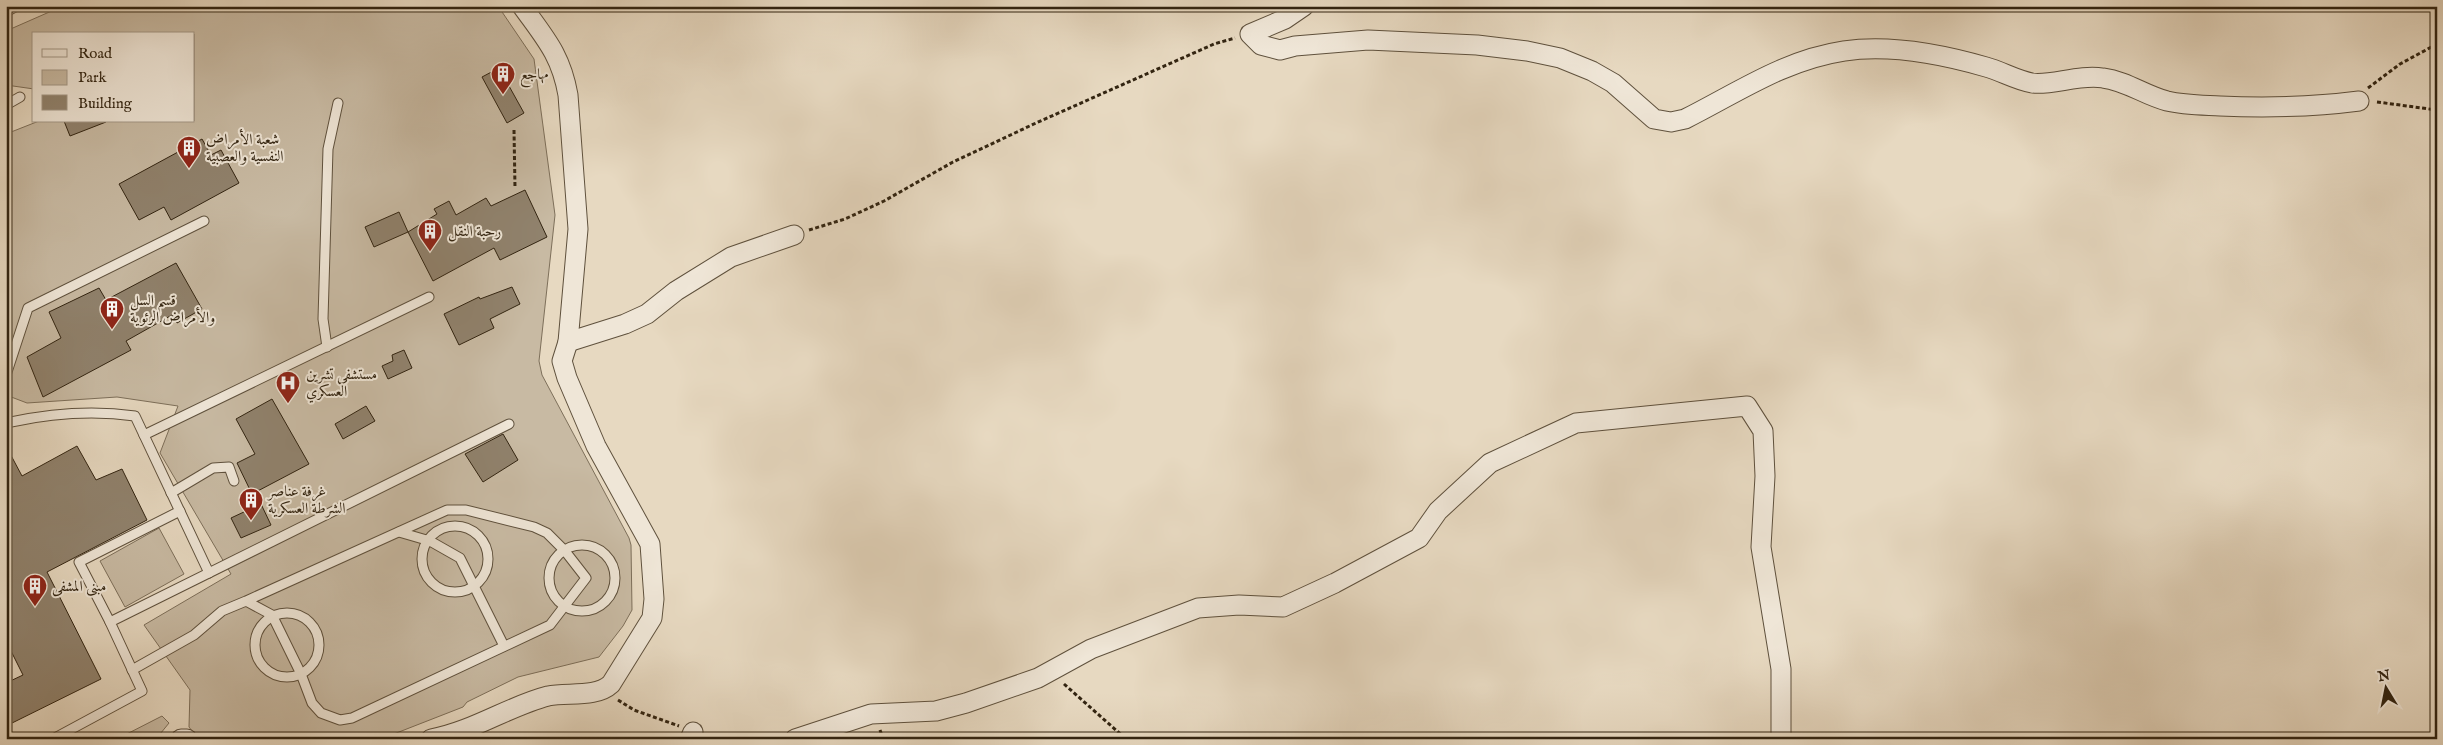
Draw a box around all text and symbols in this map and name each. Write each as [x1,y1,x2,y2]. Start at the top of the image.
legend [32,32,195,122]
text: Road [78,44,113,63]
building icon: مهاجع [490,61,516,95]
place label: مهاجع [520,65,549,88]
text: Park [78,68,108,87]
text: Building [78,94,133,113]
place label: شعبة الأمراض النفسية والعصبية [206,128,284,166]
building icon: شعبة الأمراض النفسية والعصبية [176,135,202,169]
building icon: رحبة النقل [417,218,443,252]
place label: رحبة النقل [448,222,501,242]
place label: قسم السل والأمراض الرئوية [130,291,215,328]
building icon: قسم السل والأمراض الرئوية [99,296,125,330]
place label: مستشفى تشرين العسكري [306,365,377,403]
hospital icon: مستشفى تشرين العسكري [275,370,301,404]
place label: غرفة عناصر الشرطة العسكرية [266,482,346,518]
building icon: غرفة عناصر الشرطة العسكرية [238,487,264,521]
building icon: مبنى المشفى [22,573,48,607]
place label: مبنى المشفى [52,577,106,597]
north arrow [2360,662,2410,712]
text: N [2375,666,2391,686]

